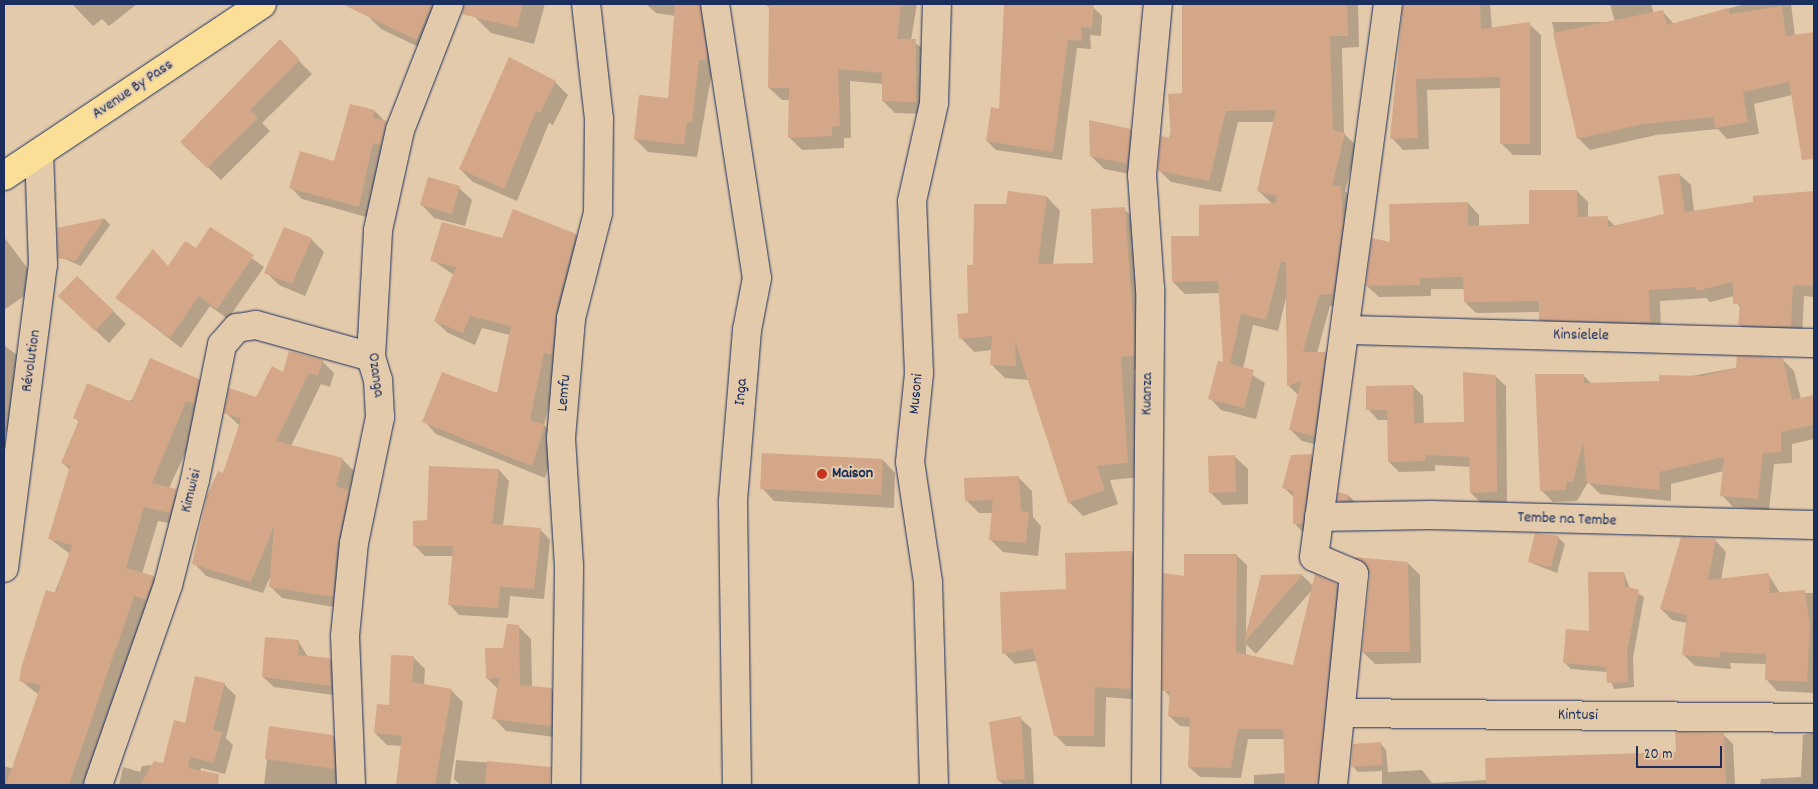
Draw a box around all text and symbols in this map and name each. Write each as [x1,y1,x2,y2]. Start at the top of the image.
street label: Avenue By Pass [89,56,177,124]
street label: Kinsielele [1553,326,1609,346]
street label: Révolution [18,329,46,393]
street label: Ozanga [362,352,388,398]
street label: Kuanza [1138,372,1158,416]
street label: Musoni [906,373,928,415]
street label: Lemfu [554,374,576,412]
street label: Inga [731,378,753,406]
place label: Maison [832,464,873,484]
street label: Kimwisi [177,467,207,515]
marker: Maison [816,468,828,480]
street label: Tembe na Tembe [1517,509,1617,531]
street label: Kintusi [1558,706,1598,726]
scale bar [1638,736,1724,768]
text: 20 m [1644,744,1672,766]

